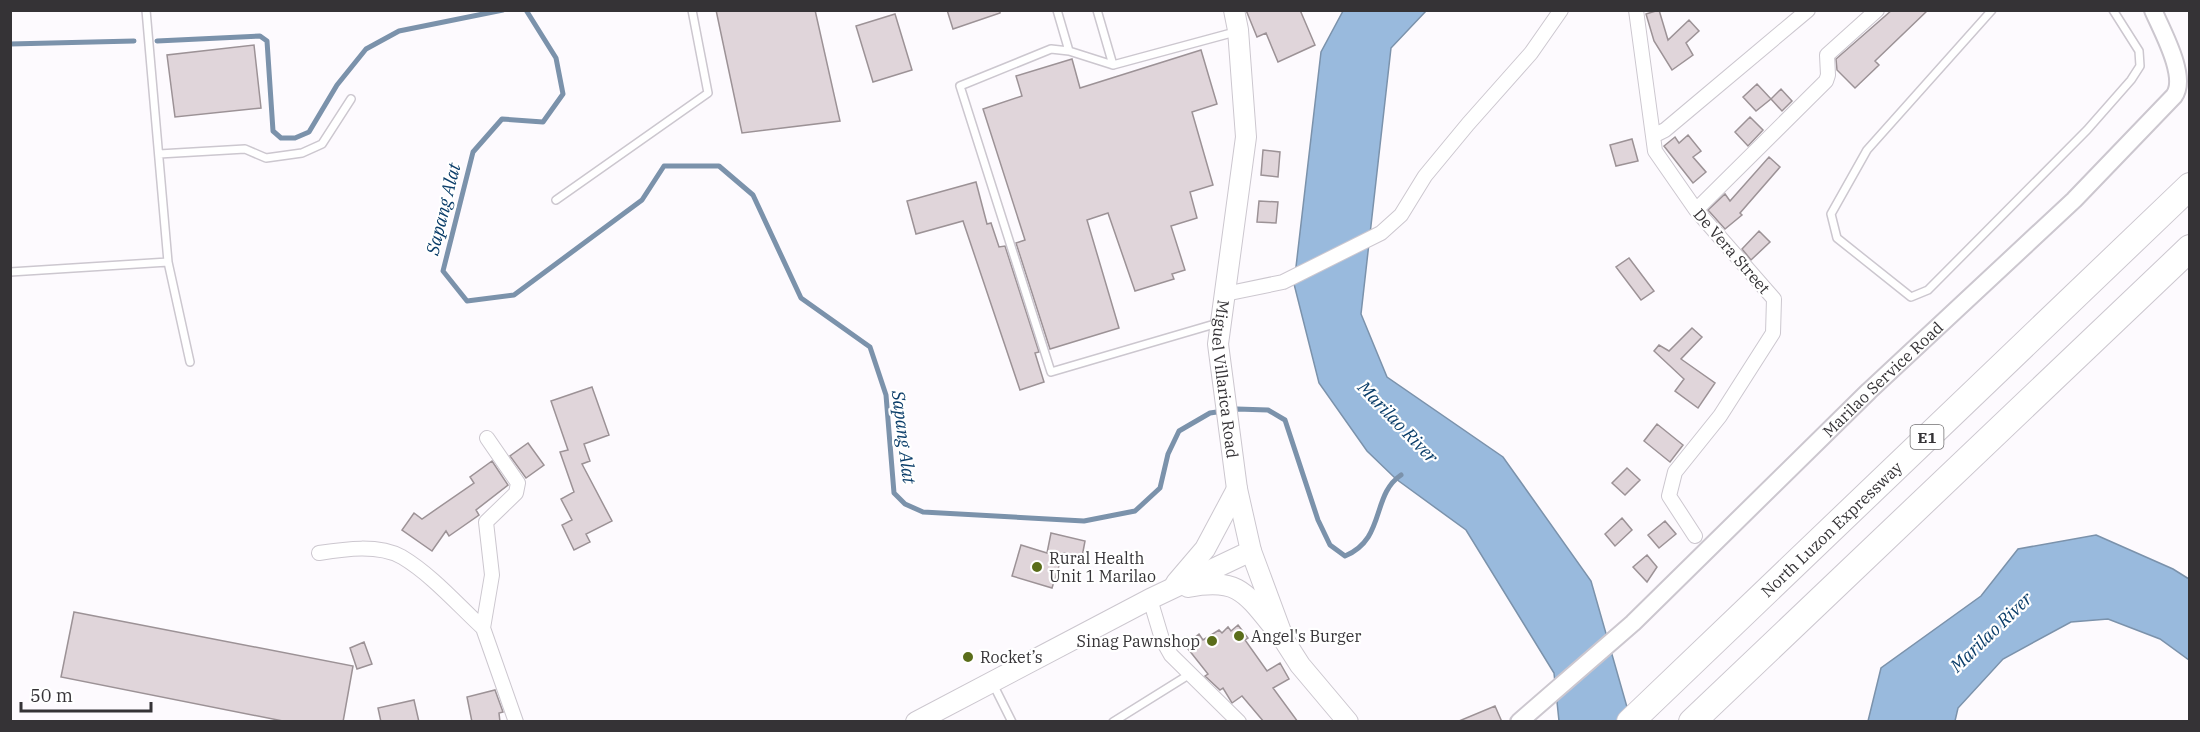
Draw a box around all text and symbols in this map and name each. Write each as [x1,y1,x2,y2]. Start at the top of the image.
water label: Sapang Alat [420,160,466,258]
street label: De Vera Street [1690,204,1775,298]
street label: Miguel Villarica Road [1208,299,1243,460]
street label: Marilao Service Road [1818,317,1947,441]
water label: Marilao River [1352,375,1444,469]
water label: Sapang Alat [887,388,921,486]
road number: E1 [1910,425,1944,449]
street label: North Luzon Expressway [1757,457,1907,601]
place label: Rural Health Unit 1 Marilao [1049,548,1156,586]
marker: Rural Health Unit 1 Marilao [1030,560,1044,574]
water label: Marilao River [1944,586,2038,678]
place label: Angel's Burger [1251,626,1361,646]
marker: Angel's Burger [1232,629,1246,643]
place label: Sinag Pawnshop [1077,631,1200,651]
marker: Sinag Pawnshop [1205,634,1219,648]
place label: Rocket’s [980,647,1043,667]
marker: Rocket’s [961,650,975,664]
scale bar [21,675,152,713]
text: 50 m [30,684,73,707]

